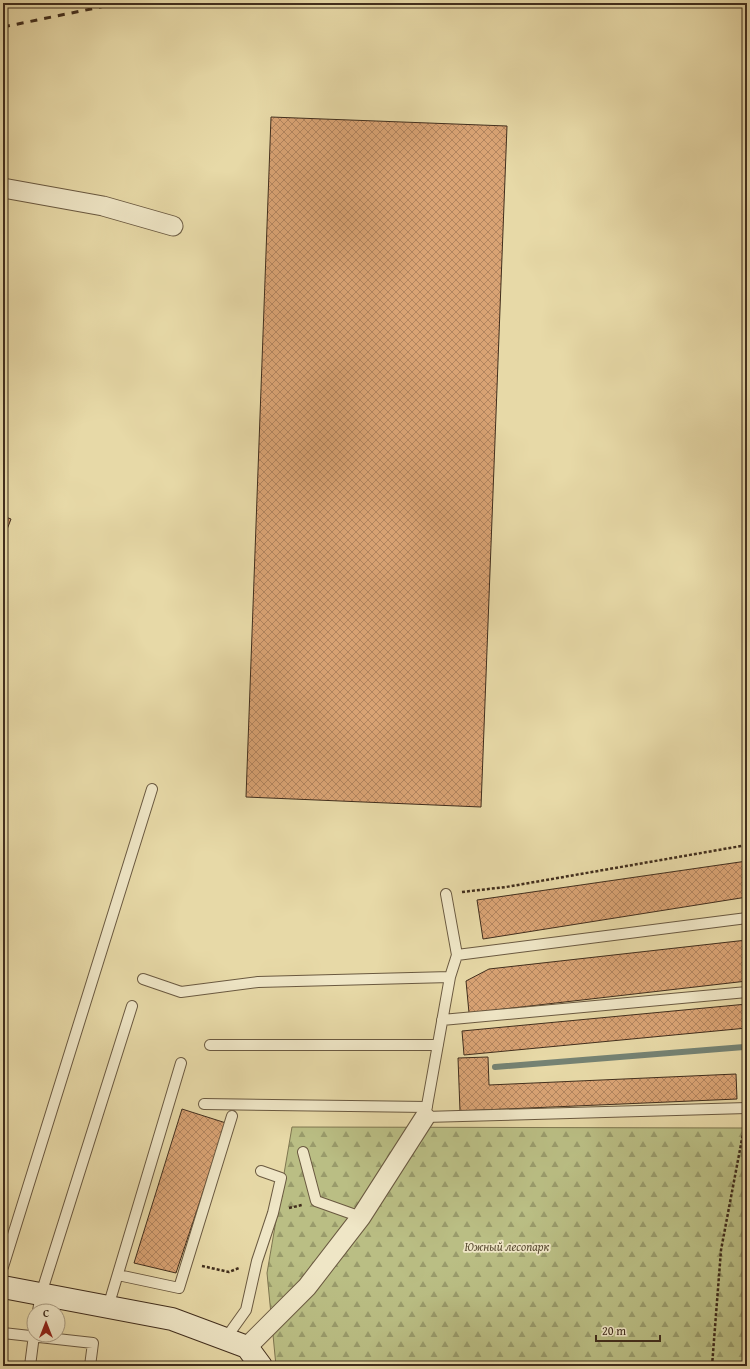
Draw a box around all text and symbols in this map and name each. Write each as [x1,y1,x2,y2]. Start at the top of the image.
park label: Южный лесопарк [464,1238,550,1255]
north arrow [26,1303,66,1343]
text: С [43,1305,49,1321]
scale bar [596,1317,660,1343]
text: 20 m [602,1322,626,1339]

